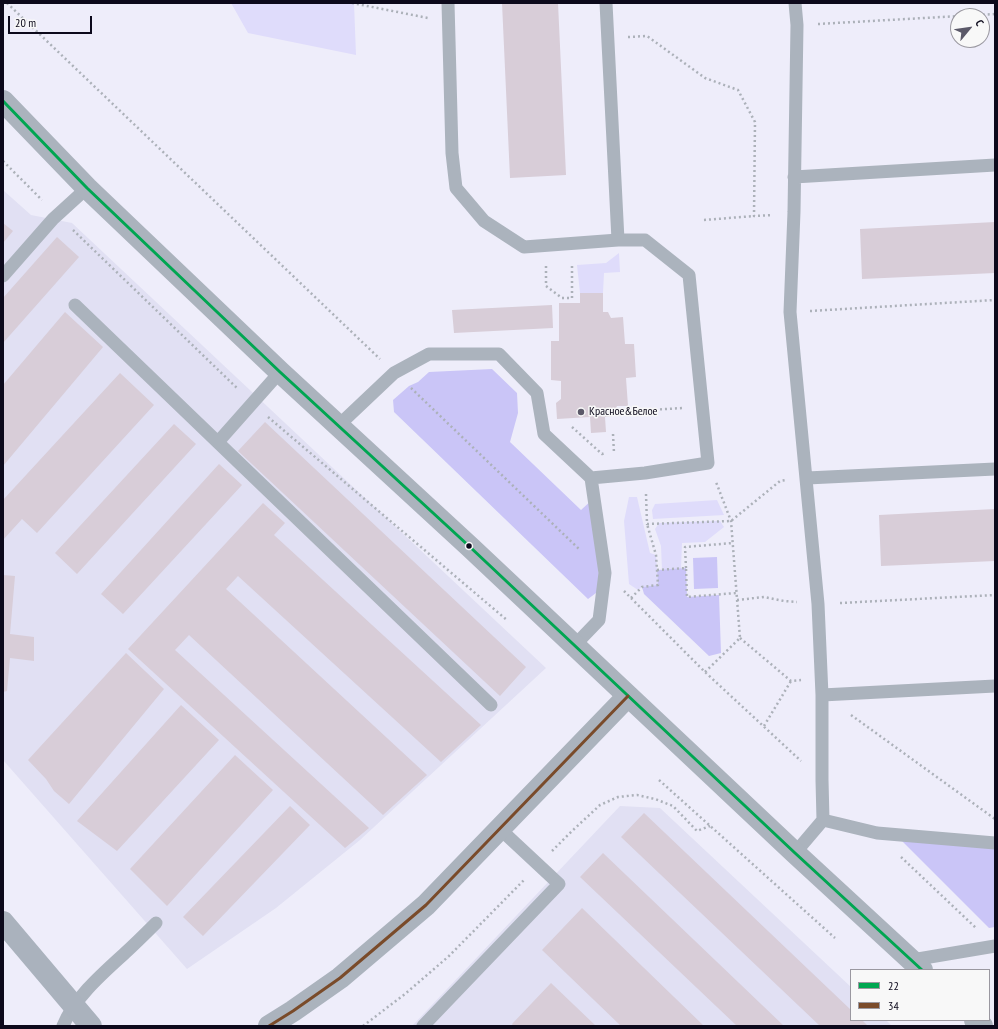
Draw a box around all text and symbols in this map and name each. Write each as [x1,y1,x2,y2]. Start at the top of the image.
scale bar [10,8,94,34]
north arrow [950,8,990,48]
text: 20 m [15,15,36,30]
text: С [972,17,987,28]
place label: Красное&Белое [589,405,658,419]
marker: Красное&Белое [576,407,586,417]
unlabelled marker [464,541,474,551]
legend [850,969,990,1021]
text: 22 [888,978,899,993]
text: 34 [888,998,899,1013]

